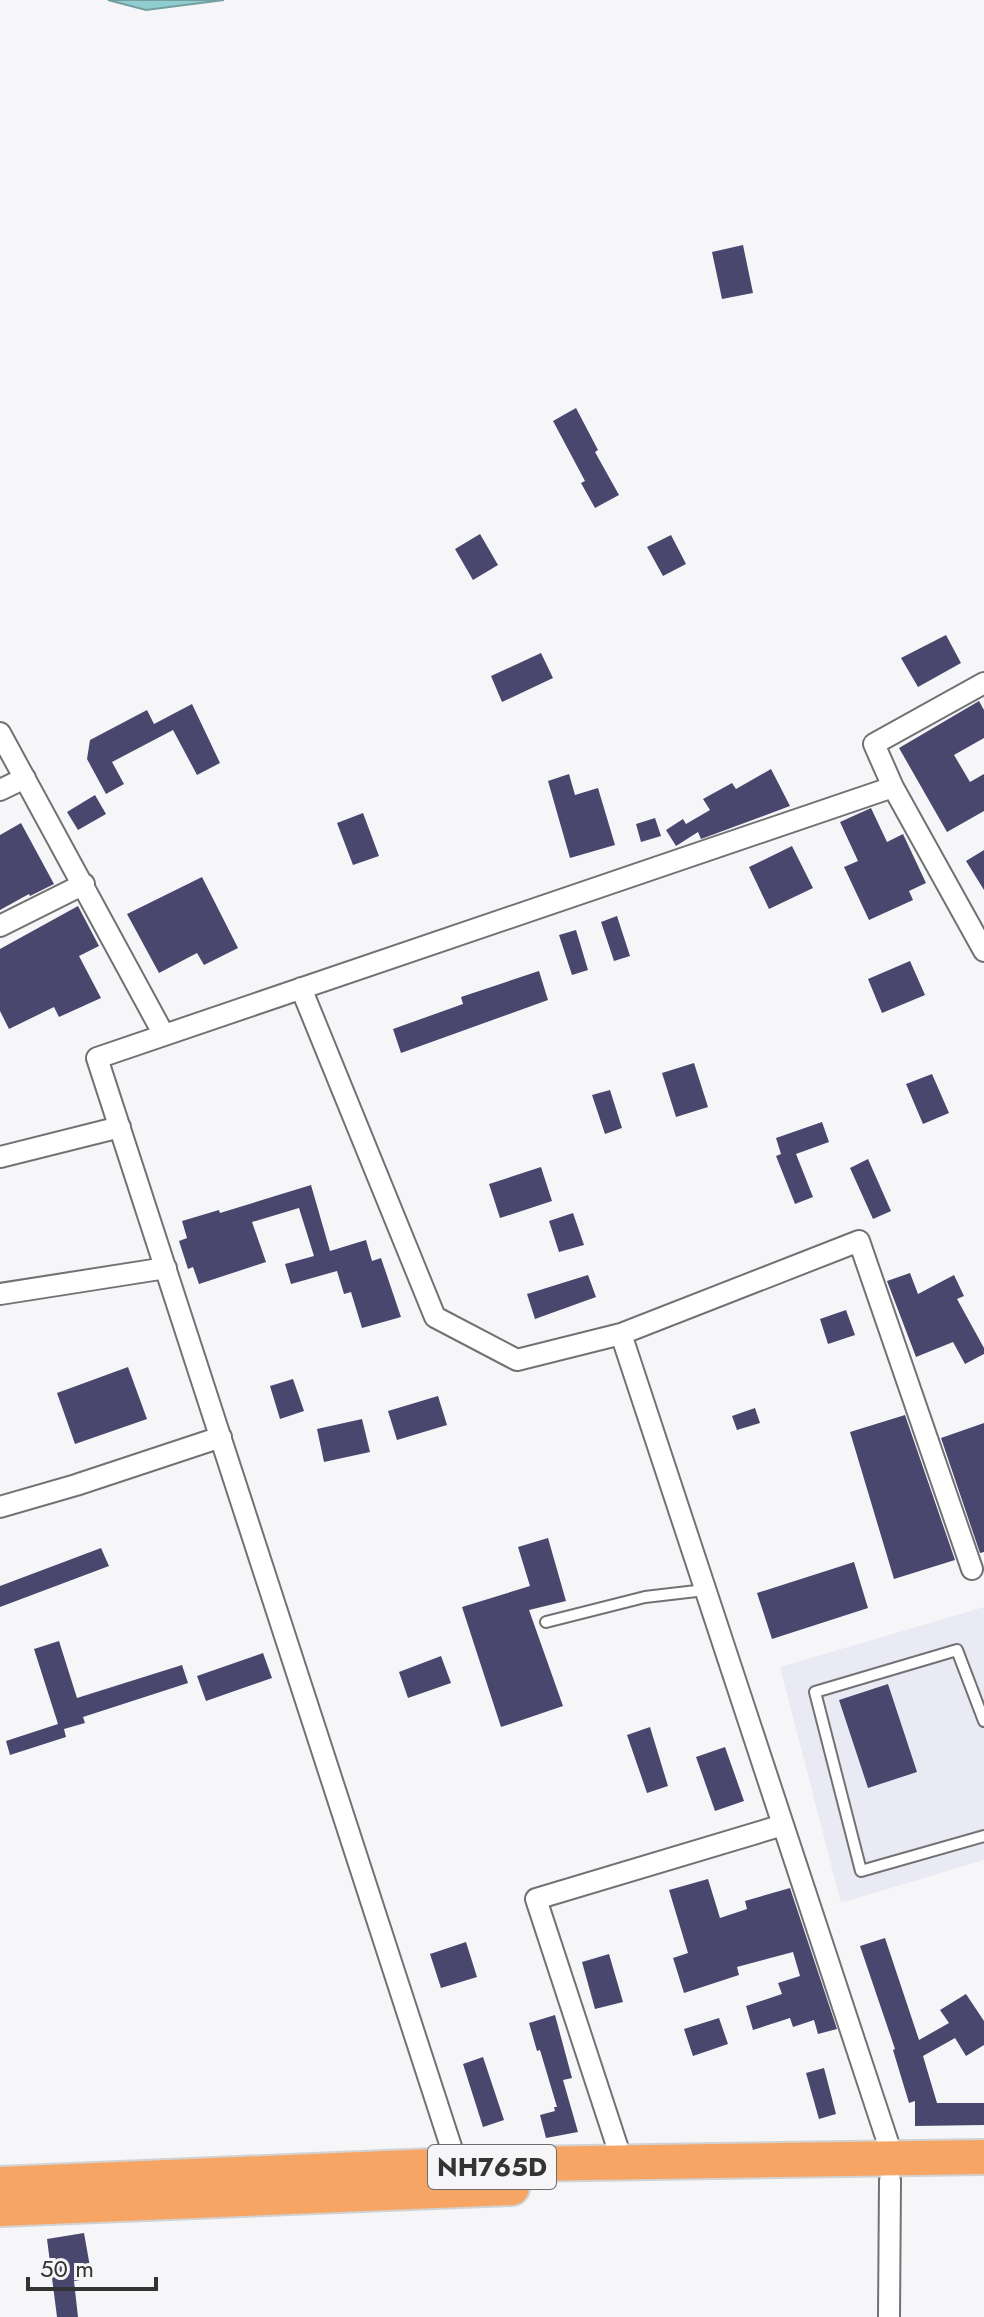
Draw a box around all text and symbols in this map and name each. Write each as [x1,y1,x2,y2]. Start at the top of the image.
road number: NH765D [428,2145,556,2189]
scale bar [28,2241,156,2291]
text: 50 m [40,2251,94,2286]

